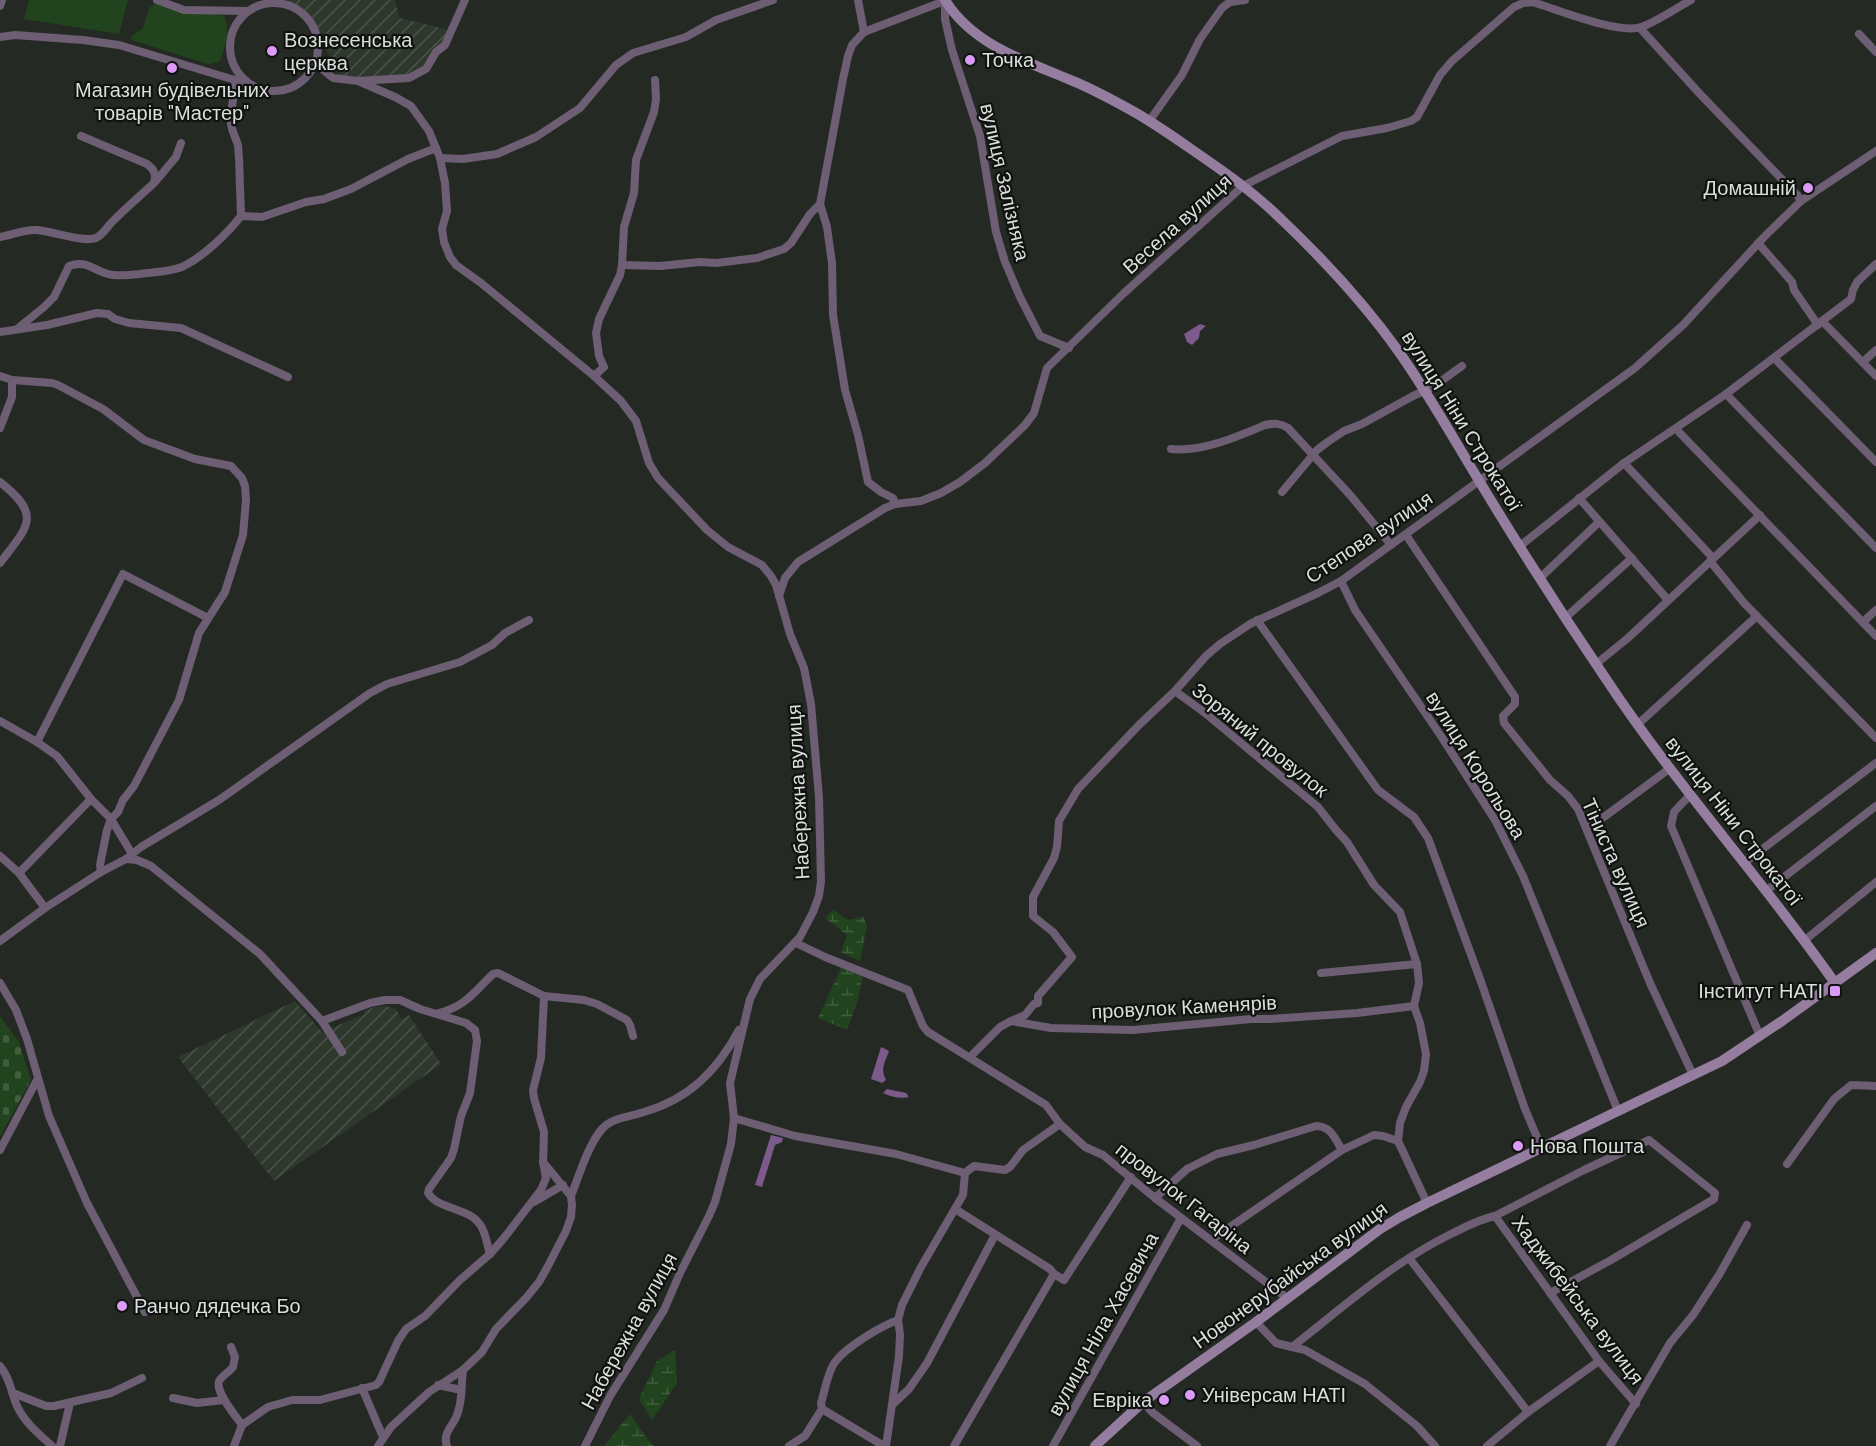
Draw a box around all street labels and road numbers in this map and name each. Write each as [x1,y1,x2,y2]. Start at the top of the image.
street label: вулиця Залізняка [974,101,1036,264]
street label: Весела вулиця [1117,168,1237,280]
street label: вулиця Ніни Строкатої [1396,326,1528,516]
street label: Степова вулиця [1300,485,1438,589]
street label: Зоряний провулок [1186,677,1334,803]
street label: вулиця Корольова [1420,686,1532,845]
street label: Набережна вулиця [780,704,816,880]
street label: вулиця Ніни Строкатої [1660,731,1809,911]
street label: Тіниста вулиця [1576,794,1656,932]
street label: провулок Каменярів [1091,989,1277,1025]
street label: провулок Гагаріна [1110,1137,1258,1260]
street label: Новонерубайська вулиця [1187,1196,1393,1354]
street label: Хаджибейська вулиця [1506,1210,1650,1390]
street label: вулиця Ніла Хасевича [1042,1227,1165,1420]
street label: Набережна вулиця [575,1248,683,1414]

